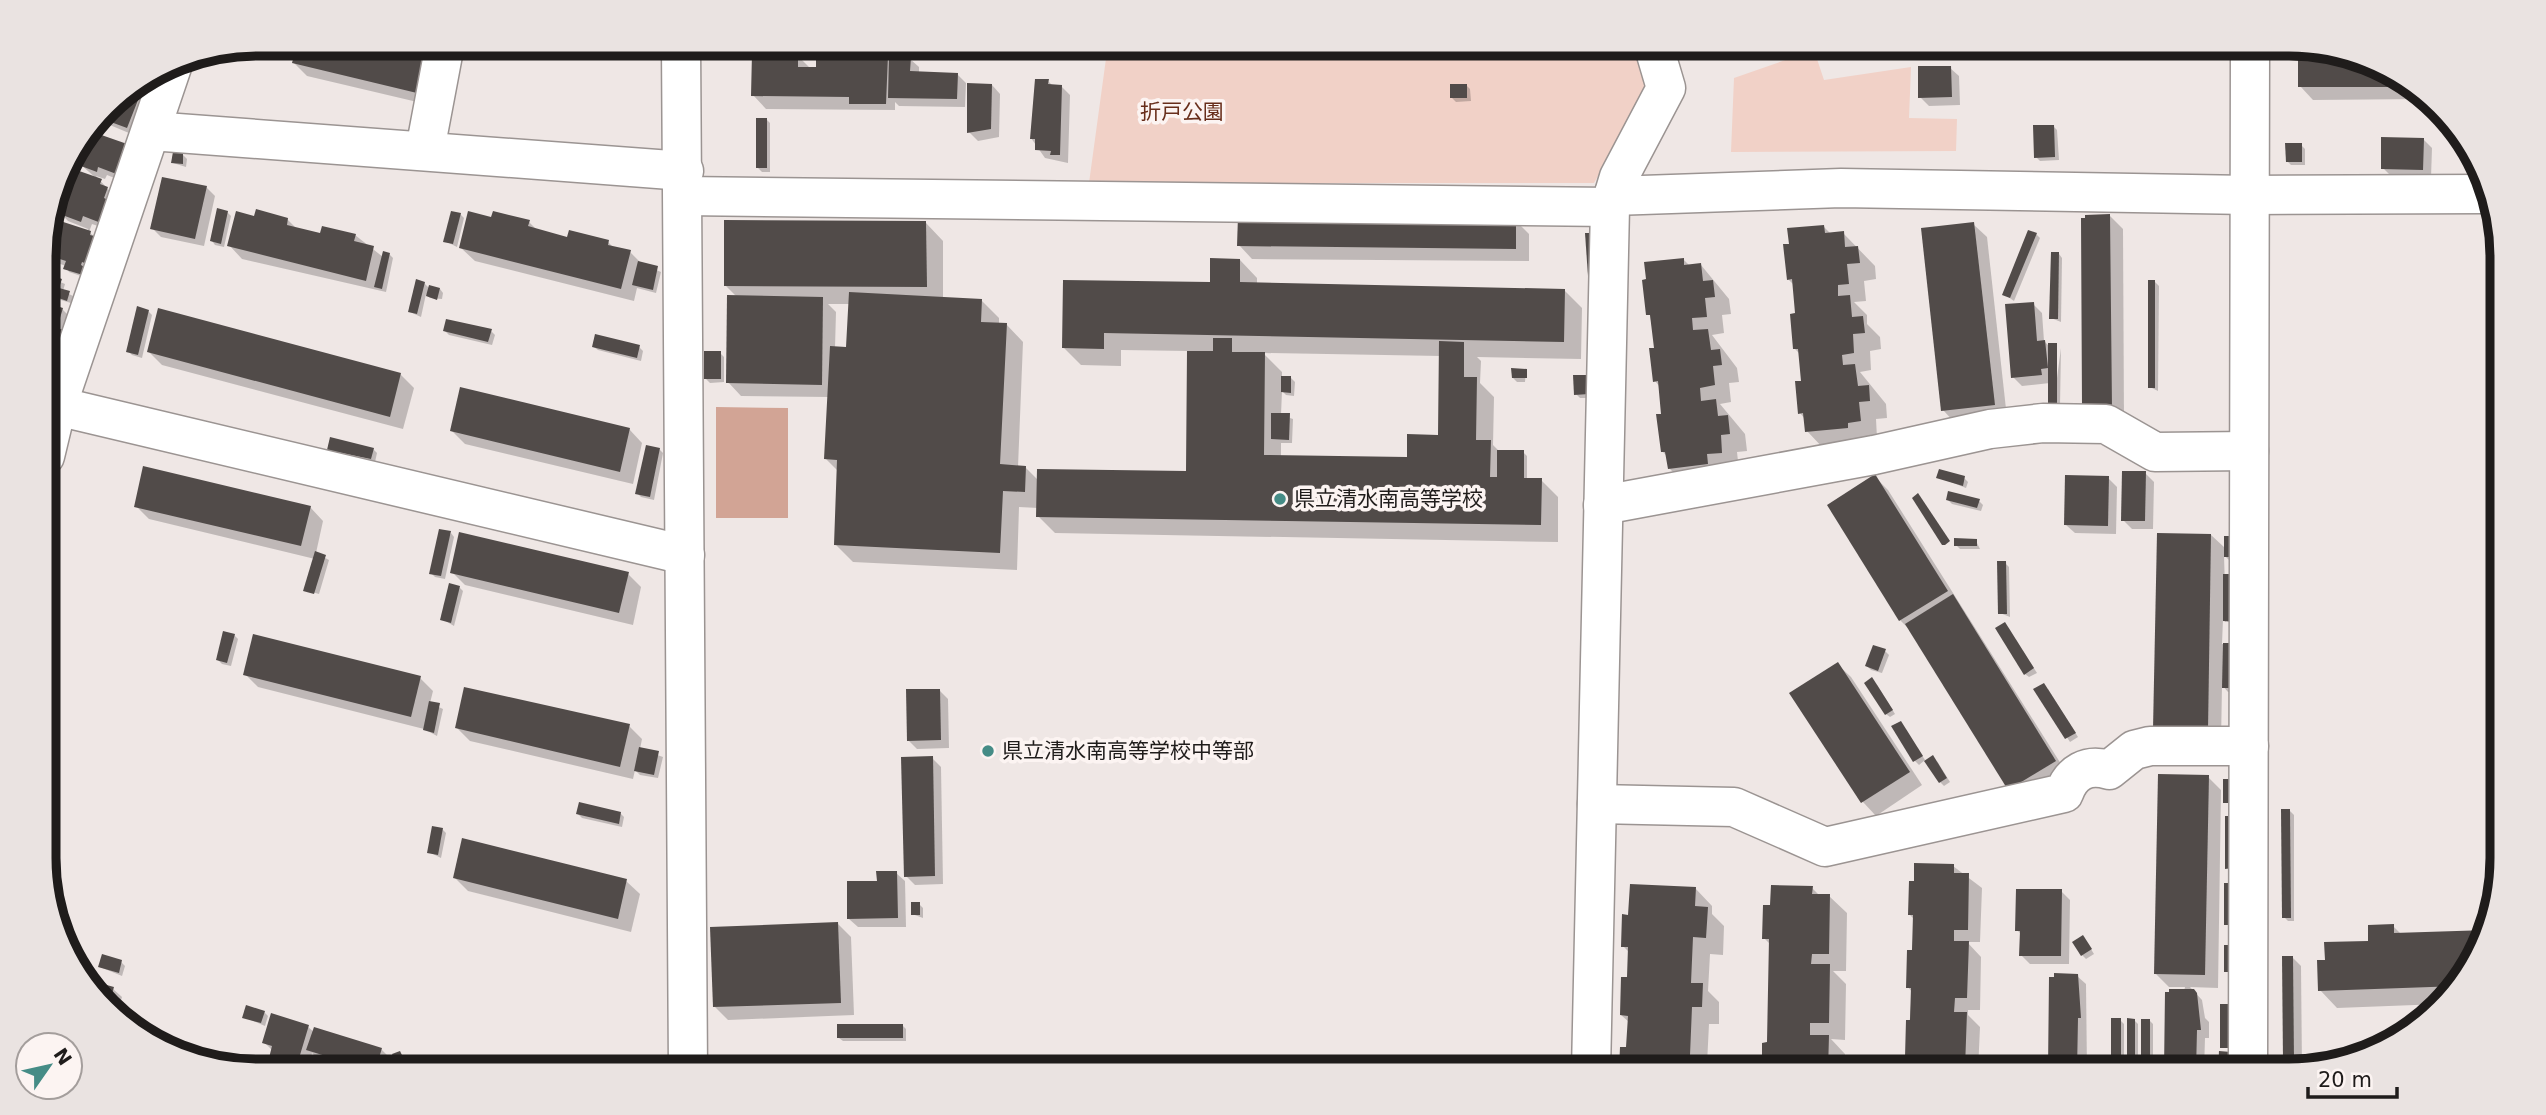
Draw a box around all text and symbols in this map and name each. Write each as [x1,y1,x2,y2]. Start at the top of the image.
park label: 折戸公園 [1140,100,1224,124]
place label: 県立清水南高等学校 [1294,487,1483,511]
marker: 県立清水南高等学校 [1272,491,1288,507]
place label: 県立清水南高等学校中等部 [1002,739,1254,763]
marker: 県立清水南高等学校中等部 [980,743,996,759]
north arrow [14,1031,84,1101]
text: N [50,1044,77,1069]
scale bar [2308,1056,2397,1100]
text: 20 m [2318,1068,2372,1092]

